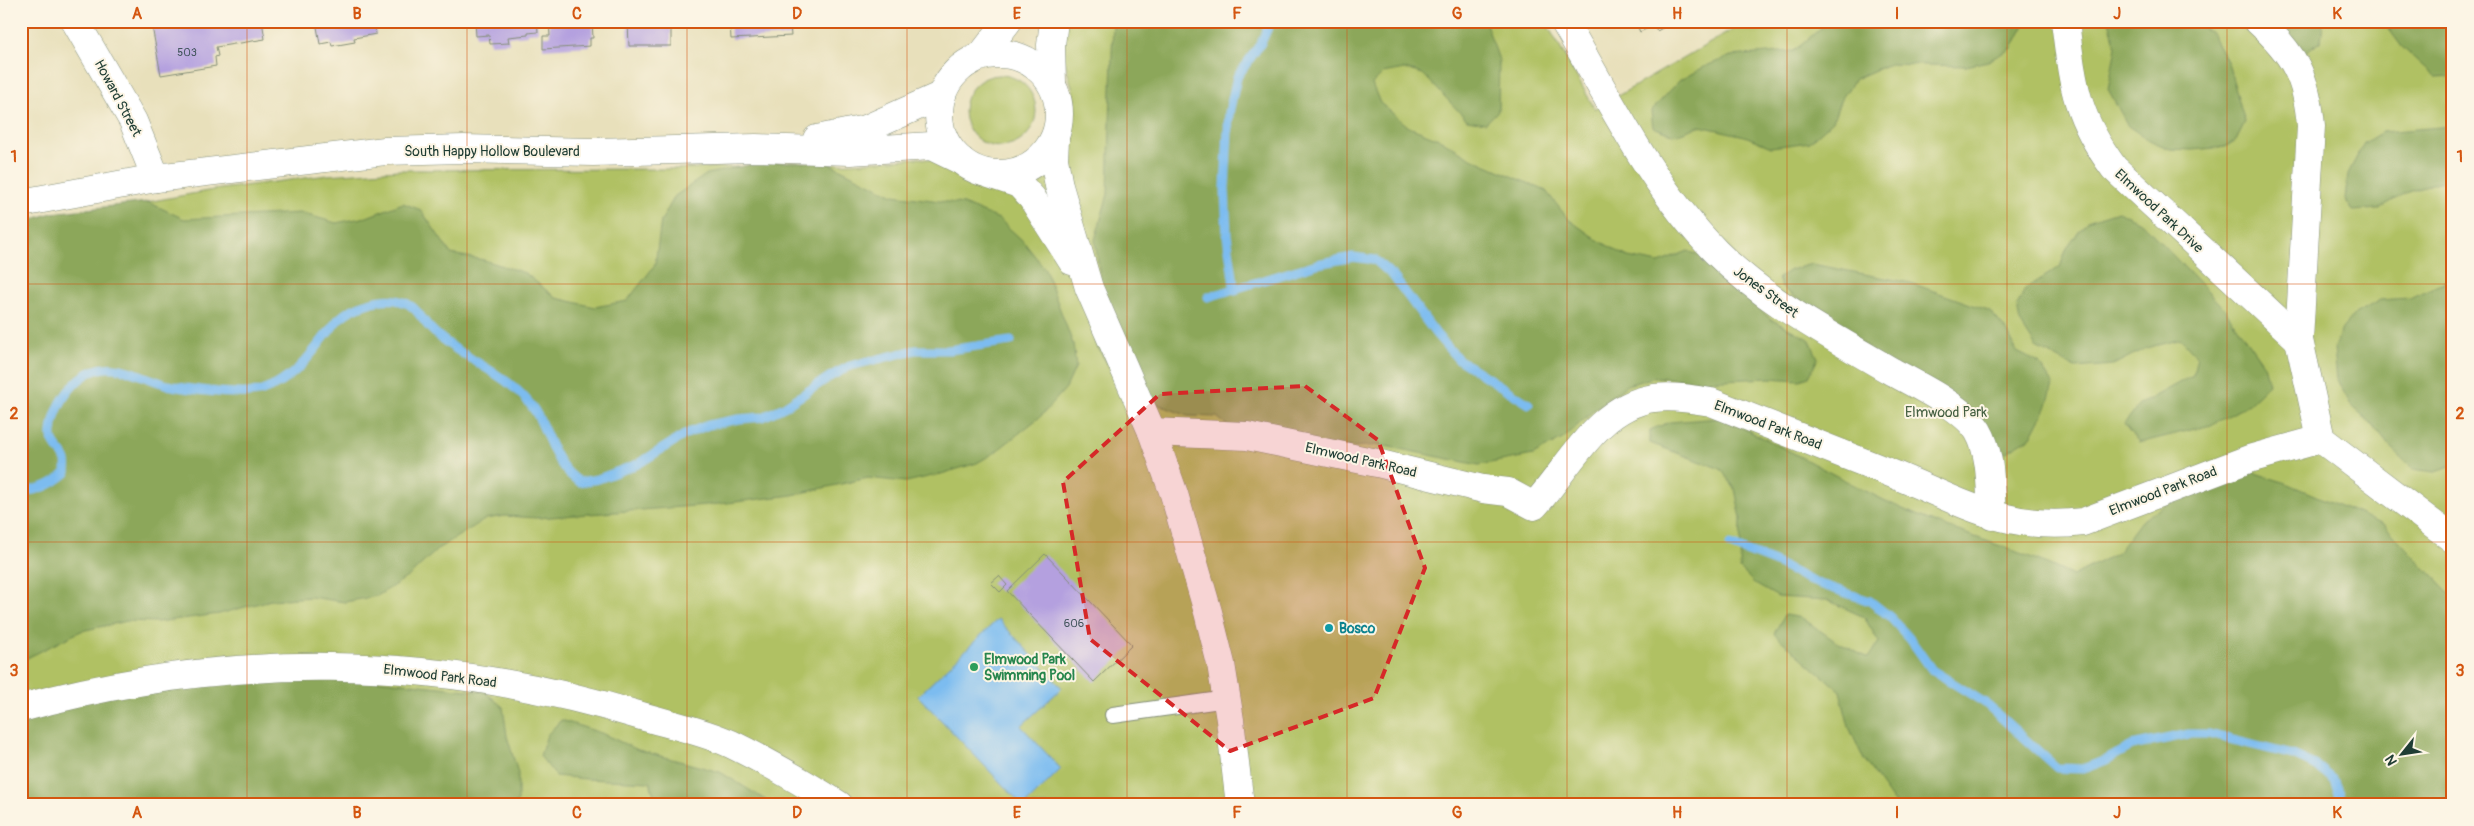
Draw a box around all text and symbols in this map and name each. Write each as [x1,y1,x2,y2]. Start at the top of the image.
text: A [132,4,143,24]
text: B [352,4,362,24]
text: C [572,4,582,24]
text: D [792,4,802,24]
text: E [1013,4,1022,24]
text: F [1232,4,1242,24]
text: G [1452,4,1463,24]
text: H [1672,4,1682,24]
text: I [1895,4,1899,24]
text: J [2113,4,2121,24]
text: K [2332,4,2342,24]
house number: 503 [177,46,197,59]
street label: Howard Street [91,57,146,140]
street label: South Happy Hollow Boulevard [404,143,580,160]
text: 1 [11,147,17,167]
text: 1 [2457,147,2463,167]
street label: Elmwood Park Drive [2111,166,2207,256]
street label: Jones Street [1730,263,1802,321]
street label: Elmwood Park Road [1712,397,1824,453]
text: 2 [10,404,19,424]
park label: Elmwood Park [1905,404,1987,421]
text: 2 [2456,404,2465,424]
street label: Elmwood Park Road [1304,439,1419,481]
street label: Elmwood Park Road [2107,463,2219,519]
house number: 606 [1064,617,1084,630]
place label: Bosco [1339,620,1376,637]
marker: Bosco [1323,622,1335,634]
place label: Elmwood Park Swimming Pool [984,651,1075,684]
text: 3 [10,661,19,681]
street label: Elmwood Park Road [382,661,498,691]
marker: Elmwood Park Swimming Pool [968,661,980,673]
text: 3 [2456,661,2465,681]
north arrow [2376,728,2426,778]
text: N [2381,752,2401,769]
text: A [132,803,143,823]
text: B [352,803,362,823]
text: C [572,803,582,823]
text: D [792,803,802,823]
text: E [1013,803,1022,823]
text: F [1232,803,1242,823]
text: G [1452,803,1463,823]
text: H [1672,803,1682,823]
text: I [1895,803,1899,823]
text: J [2113,803,2121,823]
text: K [2332,803,2342,823]

